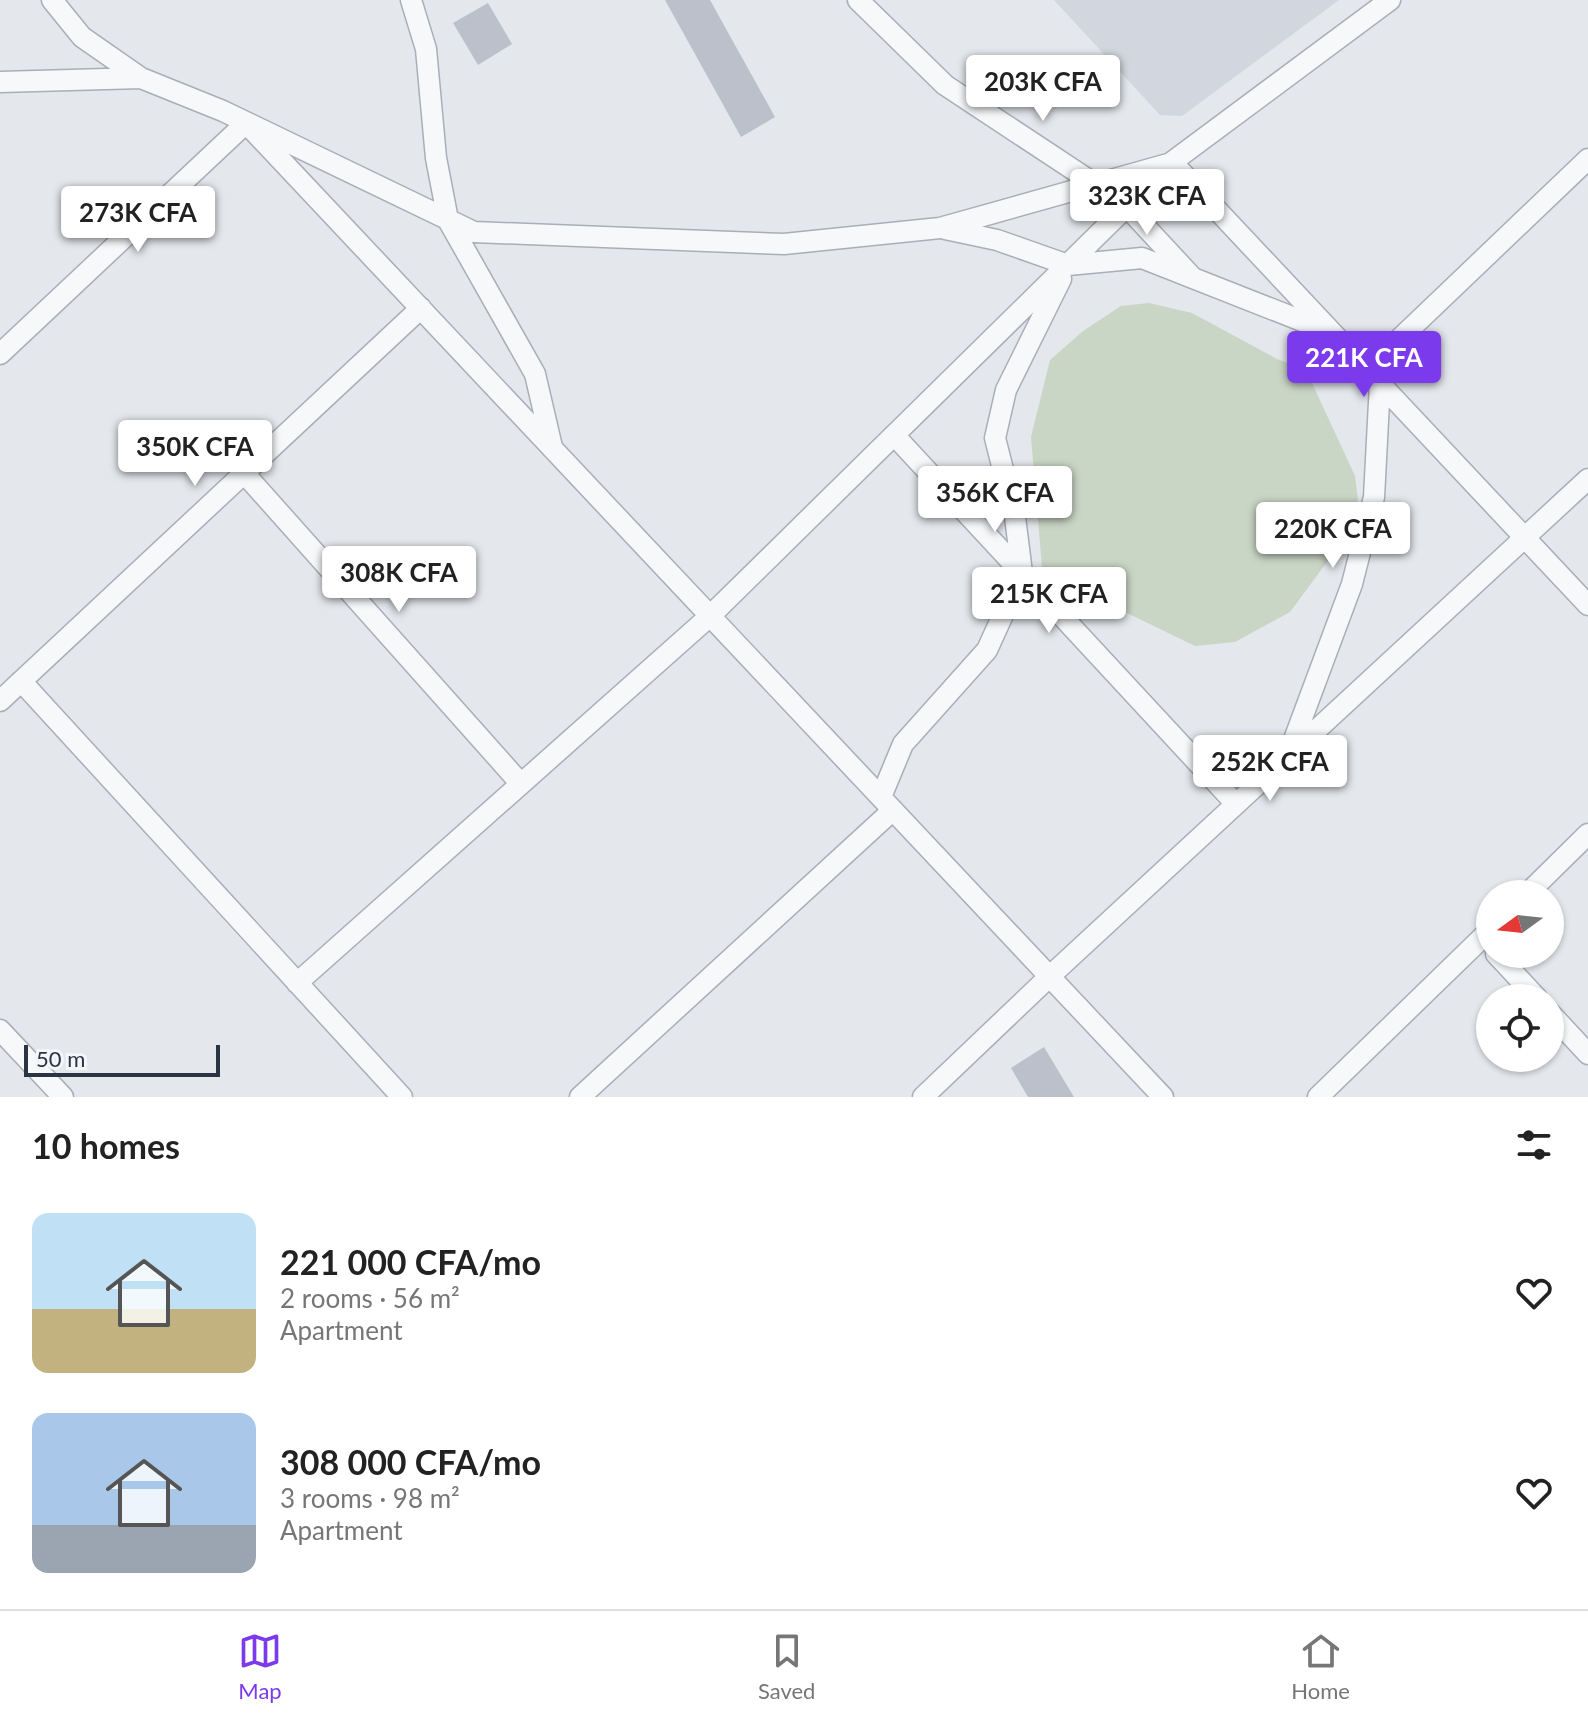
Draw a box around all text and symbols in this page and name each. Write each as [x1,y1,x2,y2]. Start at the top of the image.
pin: 203K CFA [960,55,1126,123]
text: 203K CFA [984,65,1102,97]
pin: 323K CFA [1064,169,1230,237]
text: 323K CFA [1088,179,1206,211]
pin: 273K CFA [55,186,221,254]
text: 273K CFA [79,196,197,228]
pin: 221K CFA [1281,331,1447,399]
text: 221K CFA [1305,341,1423,373]
pin: 350K CFA [112,420,278,488]
text: 350K CFA [136,430,254,462]
pin: 356K CFA [912,466,1078,534]
text: 356K CFA [936,476,1054,508]
pin: 220K CFA [1250,502,1416,570]
text: 220K CFA [1274,512,1392,544]
pin: 308K CFA [316,546,482,614]
text: 308K CFA [340,556,458,588]
pin: 215K CFA [966,567,1132,635]
text: 215K CFA [990,577,1108,609]
pin: 252K CFA [1187,735,1353,803]
text: 252K CFA [1211,745,1329,777]
north arrow [1476,880,1564,968]
map controls [1476,880,1564,1072]
button: locate [1476,984,1564,1072]
scale bar [24,1041,220,1077]
text: 50 m [36,1045,85,1072]
icon: filters [1512,1123,1556,1167]
text: 10 homes [32,1125,180,1166]
text: 221 000 CFA/mo [280,1241,541,1282]
icon: home [96,1245,192,1341]
icon: heart [1512,1271,1556,1315]
text: 2 rooms · 56 m² [280,1282,460,1314]
text: Apartment [280,1314,403,1346]
text: 308 000 CFA/mo [280,1441,541,1482]
icon: home [96,1445,192,1541]
icon: heart [1512,1471,1556,1515]
text: 3 rooms · 98 m² [280,1482,460,1514]
text: Apartment [280,1514,403,1546]
tab: Map [238,1629,282,1704]
tab: Saved [758,1629,815,1704]
tab: Home [1291,1629,1350,1704]

